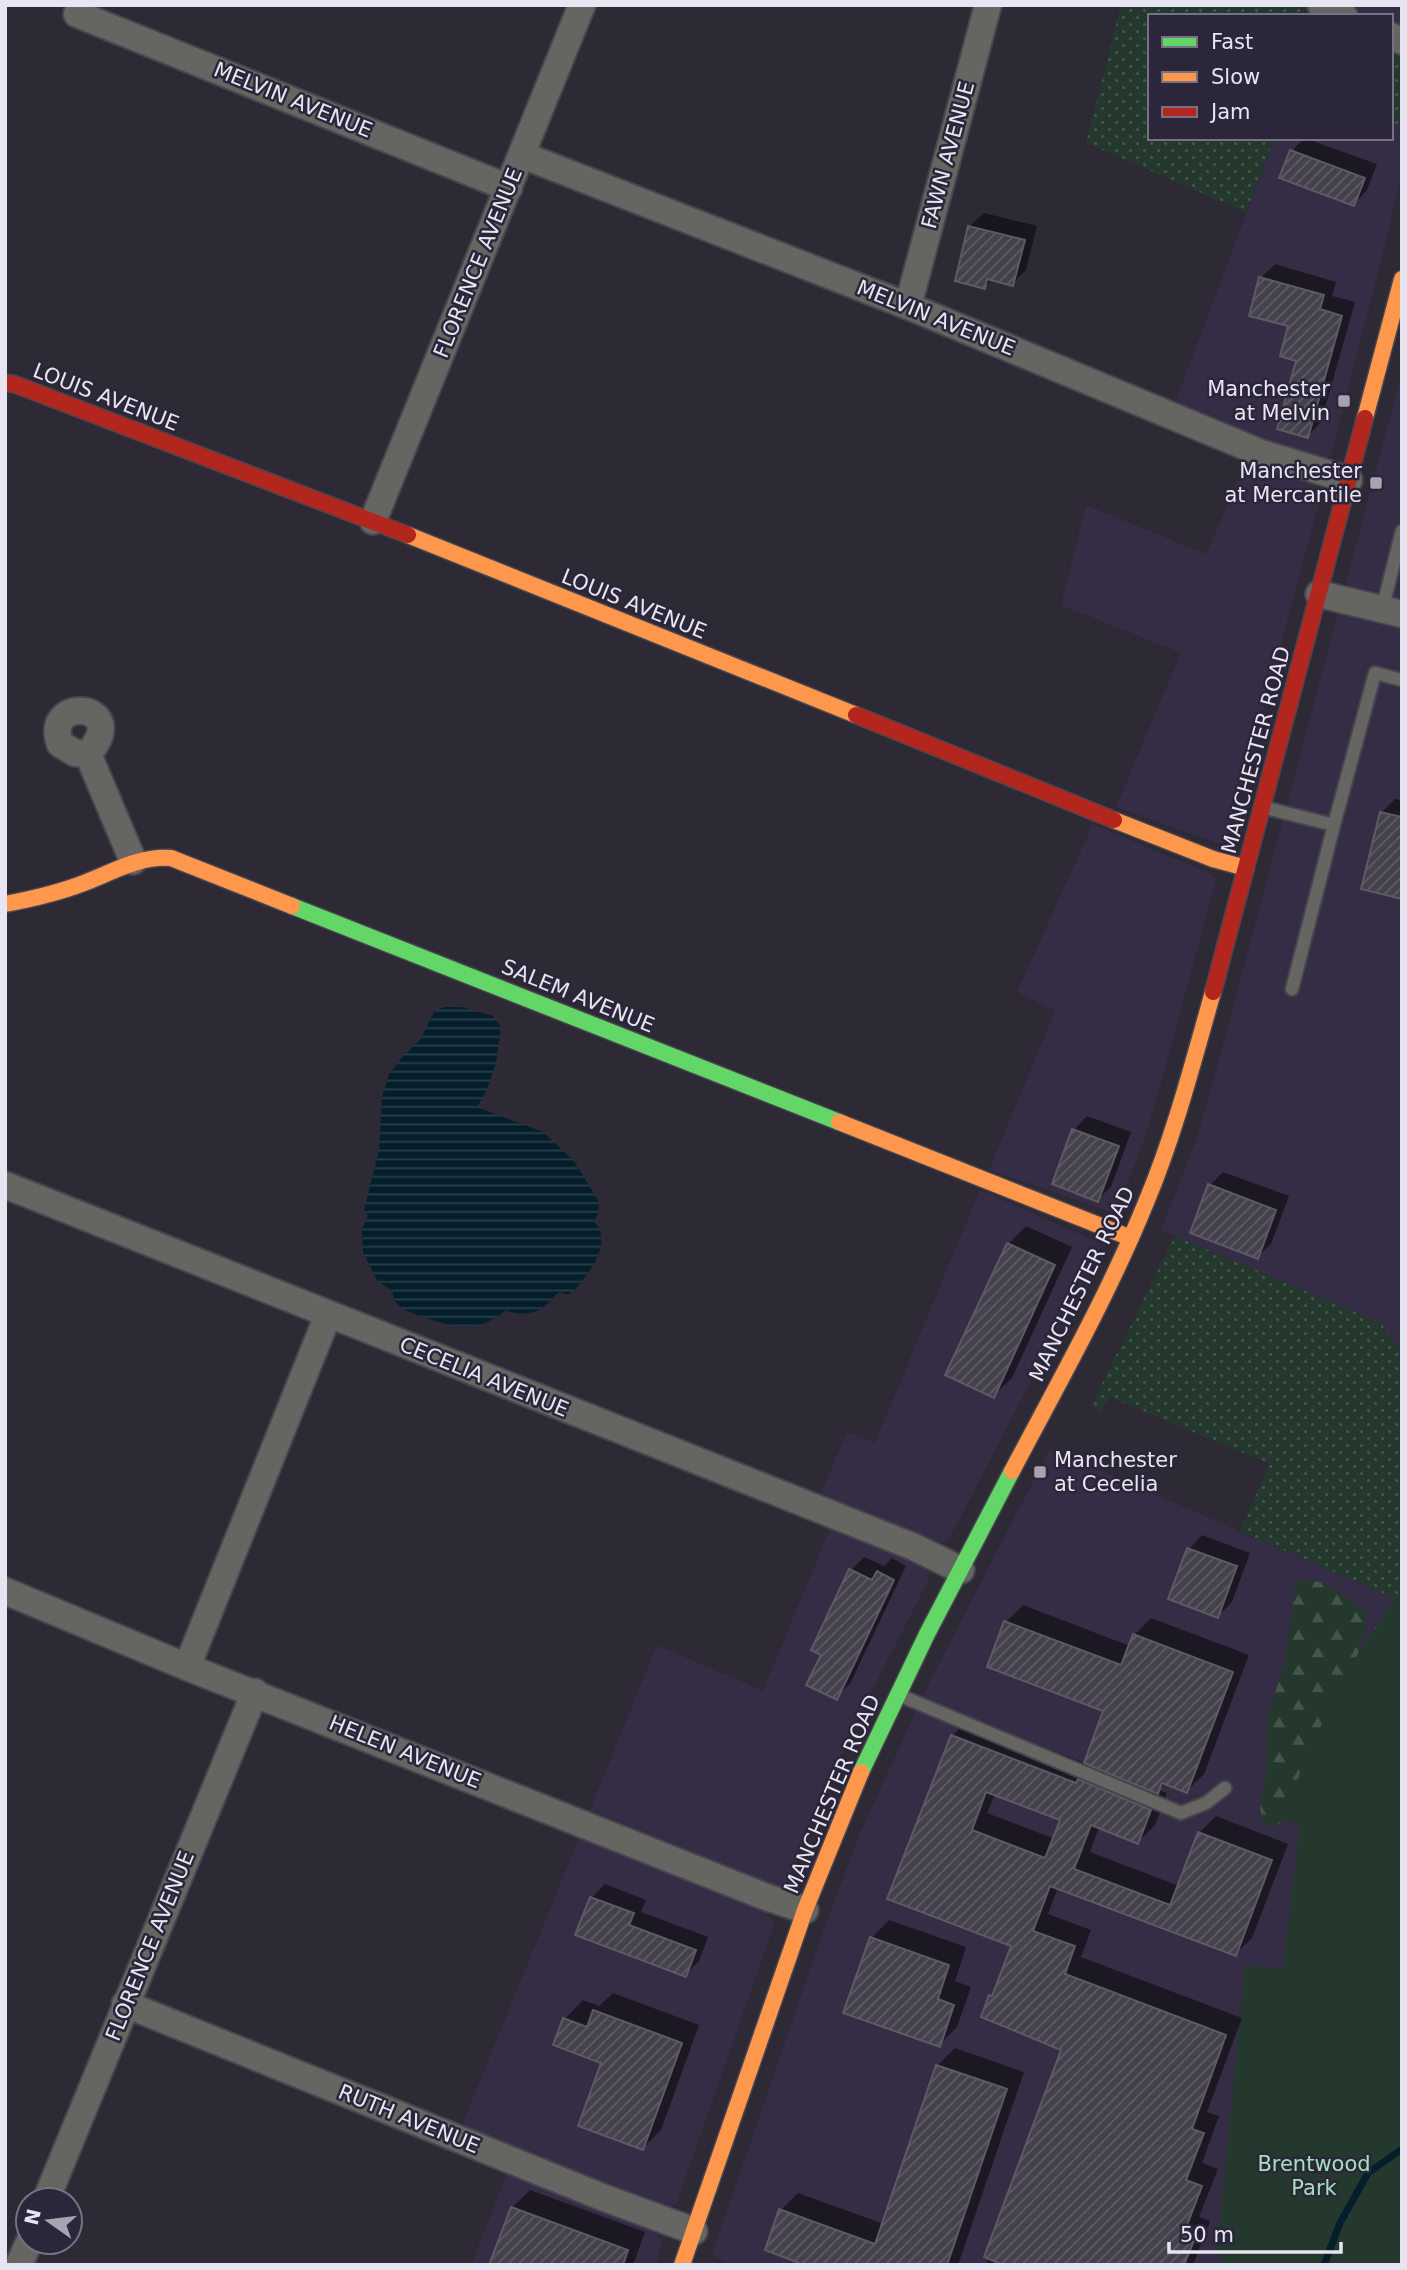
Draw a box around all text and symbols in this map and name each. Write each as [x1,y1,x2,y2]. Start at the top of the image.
legend [1148,14,1393,140]
text: Fast [1211,30,1253,54]
street label: MELVIN AVENUE [210,57,376,143]
text: Slow [1211,65,1260,89]
street label: FAWN AVENUE [917,79,979,231]
text: Jam [1209,100,1251,124]
street label: FLORENCE AVENUE [429,165,527,361]
street label: MELVIN AVENUE [853,275,1019,361]
street label: LOUIS AVENUE [30,358,182,436]
place label: Manchester at Melvin [1207,377,1330,425]
marker: Manchester at Melvin [1336,393,1352,409]
place label: Manchester at Mercantile [1224,459,1362,507]
marker: Manchester at Mercantile [1368,475,1384,491]
street label: LOUIS AVENUE [558,564,710,644]
street label: MANCHESTER ROAD [1217,644,1295,856]
street label: SALEM AVENUE [498,954,658,1038]
street label: MANCHESTER ROAD [1024,1183,1140,1385]
street label: CECELIA AVENUE [396,1332,572,1422]
place label: Manchester at Cecelia [1054,1448,1177,1496]
marker: Manchester at Cecelia [1032,1464,1048,1480]
street label: MANCHESTER ROAD [779,1691,885,1897]
street label: HELEN AVENUE [326,1711,484,1793]
street label: FLORENCE AVENUE [101,1848,199,2044]
street label: RUTH AVENUE [335,2080,483,2158]
park label: Brentwood Park [1257,2152,1371,2200]
north arrow [14,2186,84,2256]
text: N [20,2207,45,2227]
scale bar [1169,2210,1340,2254]
text: 50 m [1180,2223,1234,2247]

